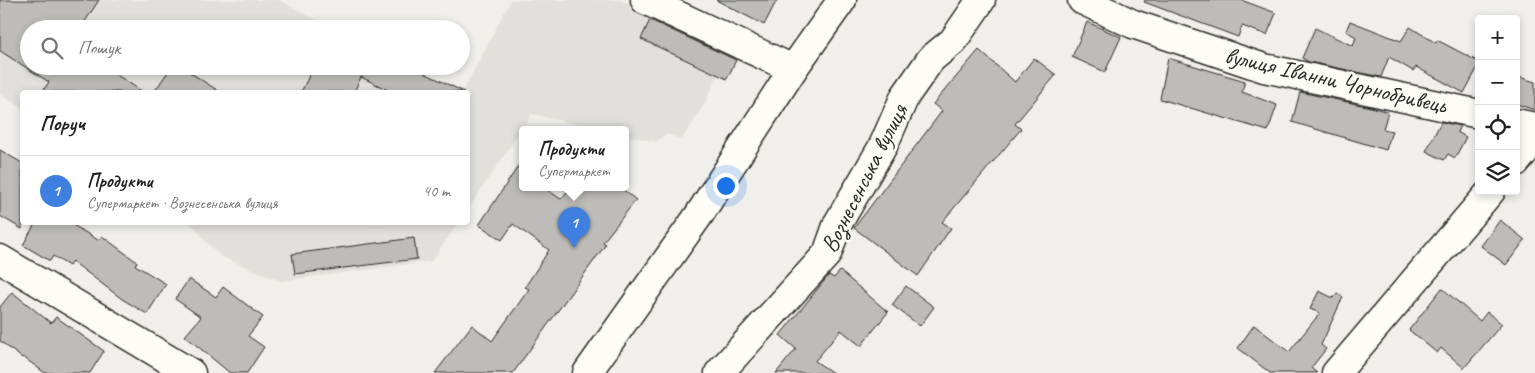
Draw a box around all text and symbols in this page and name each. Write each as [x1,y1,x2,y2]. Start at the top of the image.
map controls [1475,15,1520,195]
button: + [1475,15,1520,60]
search box [20,20,470,75]
icon: search [38,34,66,62]
text: Пошук [78,36,120,60]
street label: вулиця Іванни Чорнобривець [1222,40,1451,120]
button: − [1475,60,1520,105]
street label: Вознесенська вулиця [814,98,916,258]
button: locate [1475,105,1520,150]
text: Поруч [40,110,85,136]
popup [519,126,629,191]
text: Продукти [538,137,604,161]
button: layers [1475,150,1520,195]
text: Супермаркет [538,161,610,181]
text: Продукти [87,169,152,193]
your location [713,173,739,199]
text: 1 [52,181,60,201]
text: 40 m [423,181,450,201]
text: Супермаркет · Вознесенська вулиця [87,193,278,213]
pin: 1 [558,207,590,248]

